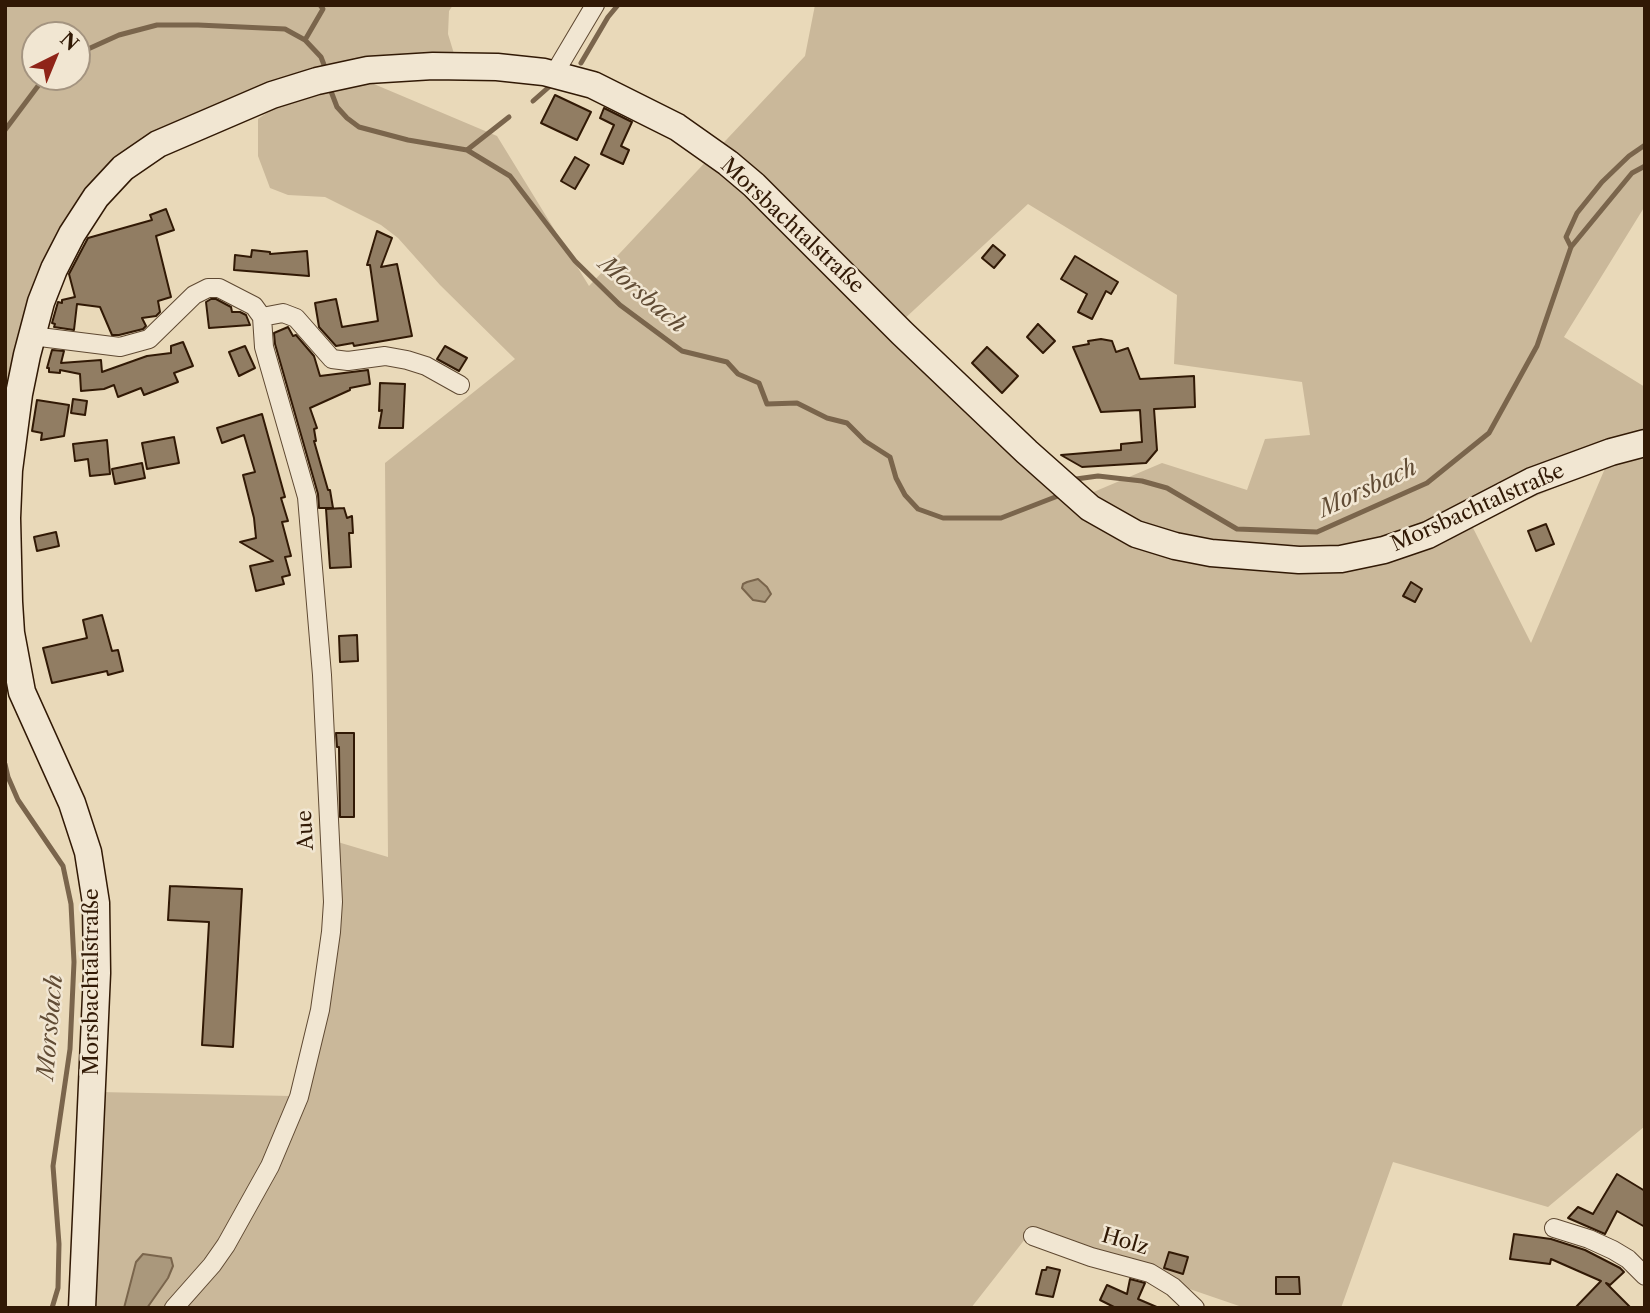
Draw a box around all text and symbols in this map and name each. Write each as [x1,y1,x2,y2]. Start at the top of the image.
north arrow [21,21,91,91]
text: N [55,28,83,56]
street label: Morsbachtalstraße [715,153,869,299]
water label: Morsbach [593,251,691,339]
water label: Morsbach [1315,454,1421,524]
street label: Morsbachtalstraße [1388,458,1568,558]
street label: Aue [292,809,320,851]
street label: Morsbachtalstraße [79,889,105,1075]
water label: Morsbach [33,973,69,1081]
street label: Holz [1099,1223,1151,1261]

